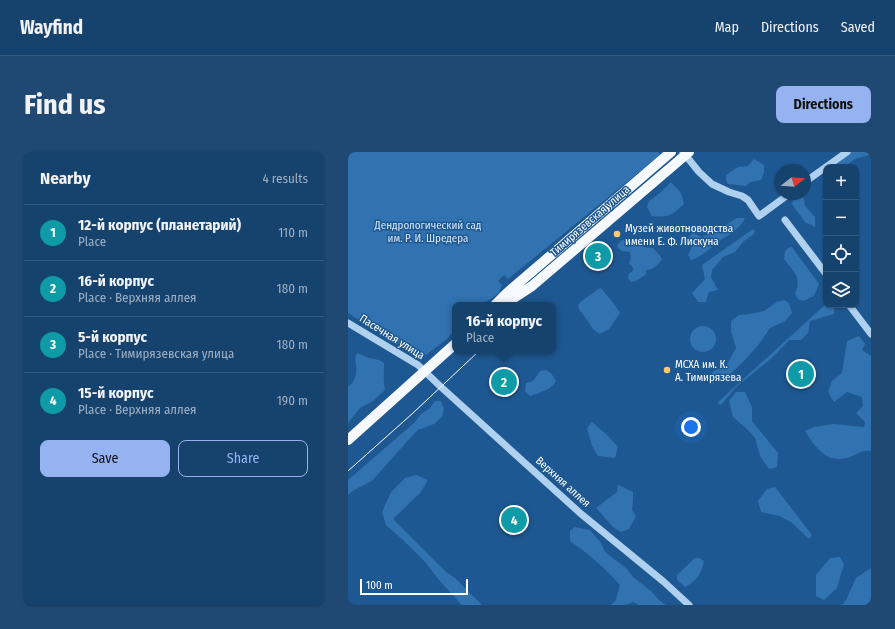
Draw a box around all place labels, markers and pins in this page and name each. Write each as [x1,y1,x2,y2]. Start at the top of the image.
place label: Музей животноводства имени Е. Ф. Лискуна [625,222,733,248]
marker: Музей животноводства имени Е. Ф. Лискуна [612,229,622,239]
pin: 3 [585,241,611,271]
place label: МСХА им. К. А. Тимирязева [675,358,741,384]
pin: 1 [788,359,814,389]
marker: МСХА им. К. А. Тимирязева [662,365,672,375]
pin: 2 [491,367,517,397]
pin: 4 [501,505,527,535]

